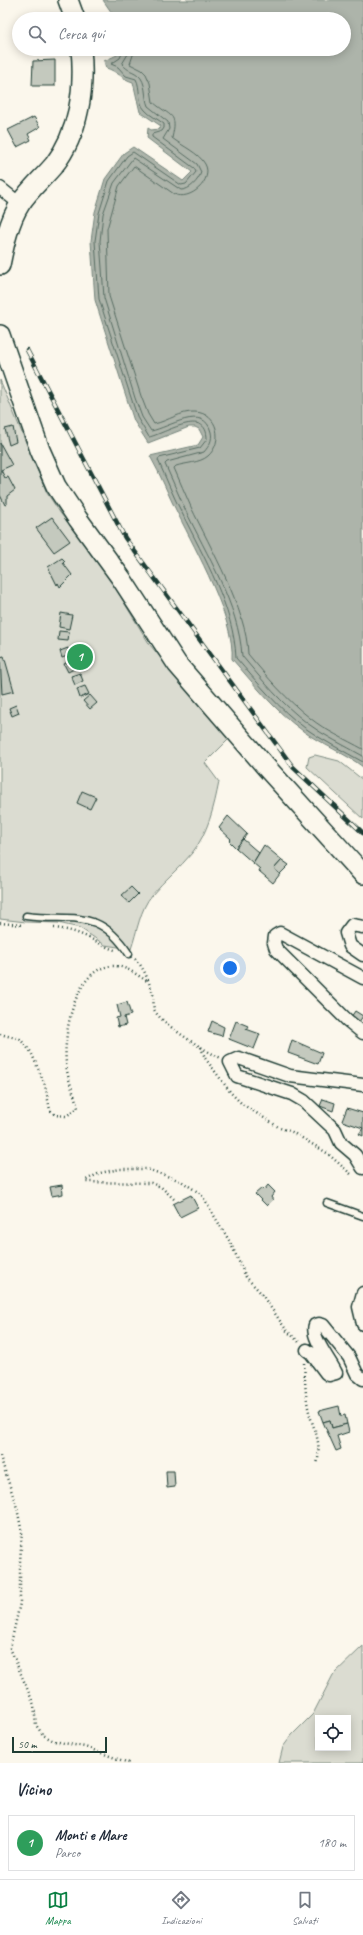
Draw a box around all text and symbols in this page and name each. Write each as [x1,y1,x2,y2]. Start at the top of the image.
search box [12,12,351,56]
icon: search [26,23,48,45]
text: Cerca qui [58,25,104,44]
pin: 1 [67,642,93,672]
your location [220,958,240,978]
map controls [315,1715,351,1751]
button: locate [315,1715,351,1751]
scale bar [12,1735,107,1754]
text: 50 m [18,1737,37,1751]
text: Vicino [16,1779,51,1800]
text: Monti e Mare [55,1826,126,1845]
text: 1 [27,1835,33,1851]
text: 180 m [318,1835,346,1851]
text: Parco [55,1845,80,1861]
tab: Mappa [45,1889,71,1927]
tab: Indicazioni [161,1889,202,1927]
tab: Salvati [292,1889,318,1927]

